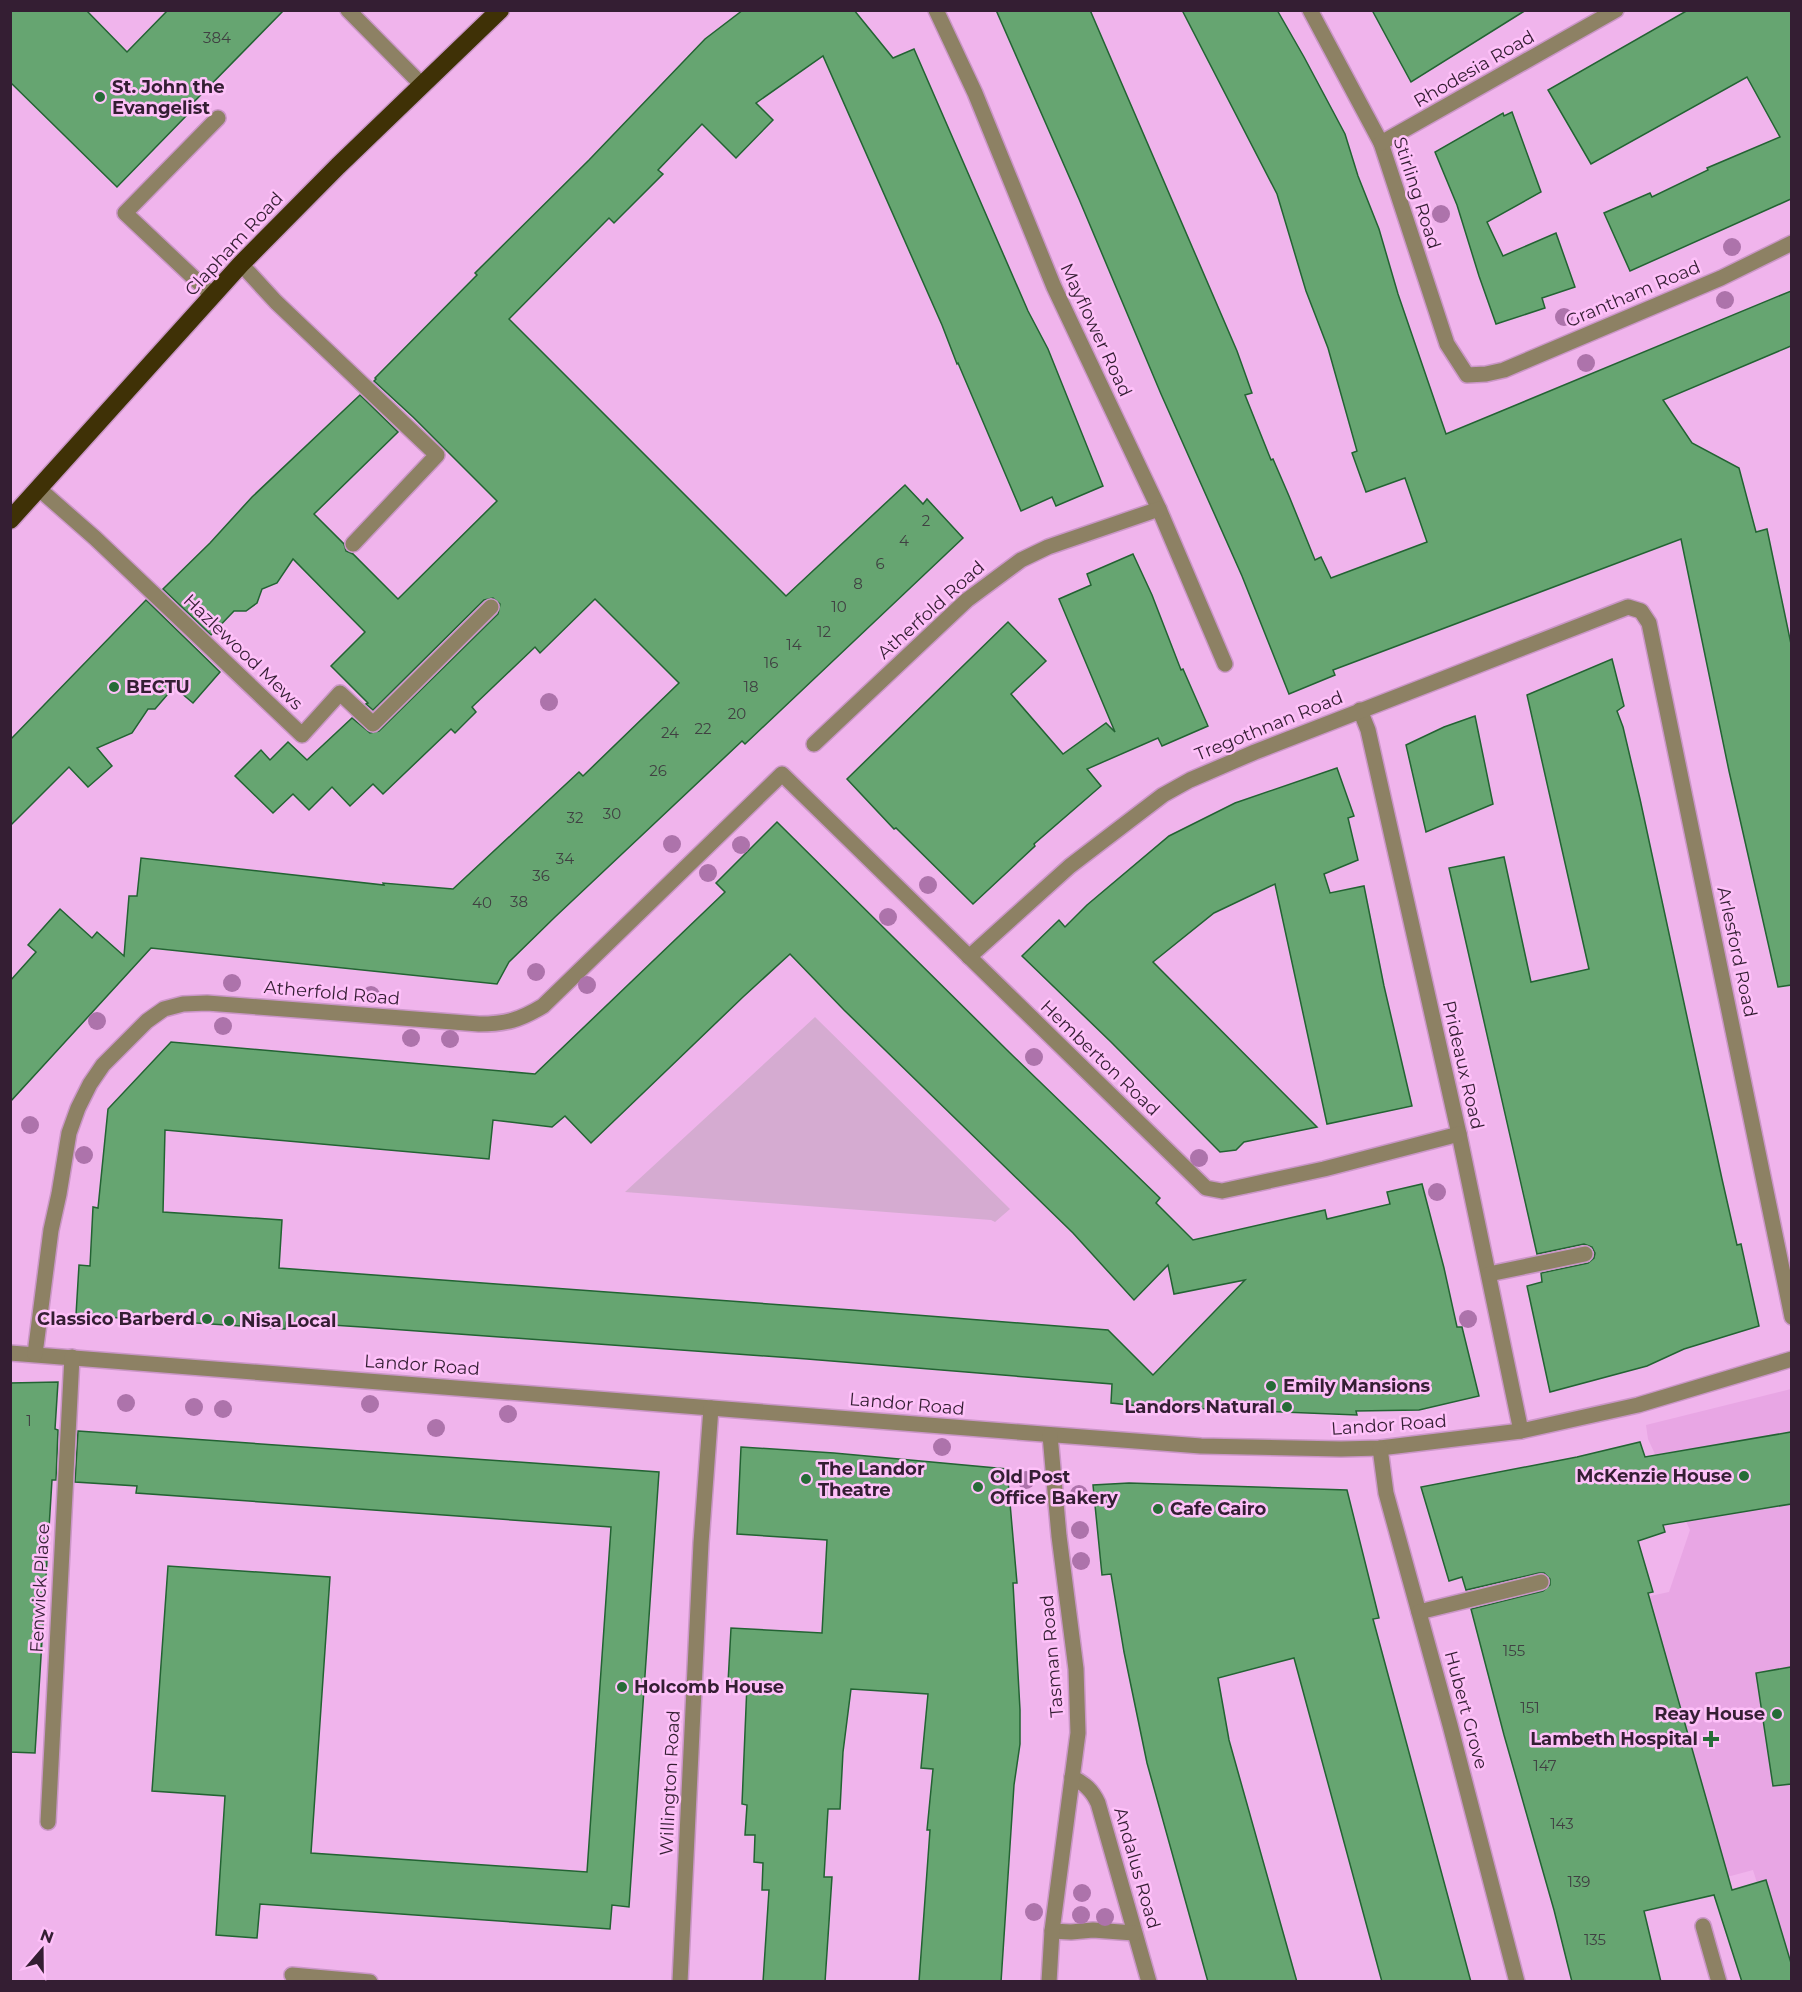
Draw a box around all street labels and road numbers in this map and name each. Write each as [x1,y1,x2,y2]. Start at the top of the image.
street label: Rhodesia Road [1410,26,1538,112]
street label: Stirling Road [1389,134,1445,252]
street label: Clapham Road [180,187,288,301]
street label: Grantham Road [1562,256,1704,332]
street label: Mayflower Road [1055,260,1137,400]
street label: Atherfold Road [873,556,989,664]
street label: Hazlewood Mews [179,589,307,715]
street label: Tregothnan Road [1192,686,1346,766]
street label: Arlesford Road [1712,885,1762,1019]
street label: Atherfold Road [263,976,401,1010]
street label: Hemberton Road [1036,995,1164,1121]
street label: Prideaux Road [1438,999,1488,1131]
street label: Landor Road [363,1350,481,1380]
street label: Landor Road [848,1388,966,1420]
street label: Landor Road [1330,1410,1448,1440]
street label: Fenwick Place [26,1523,54,1653]
street label: Tasman Road [1036,1594,1068,1718]
street label: Hubert Grove [1440,1648,1492,1772]
street label: Willington Road [655,1710,685,1856]
street label: Andalus Road [1109,1805,1165,1931]

